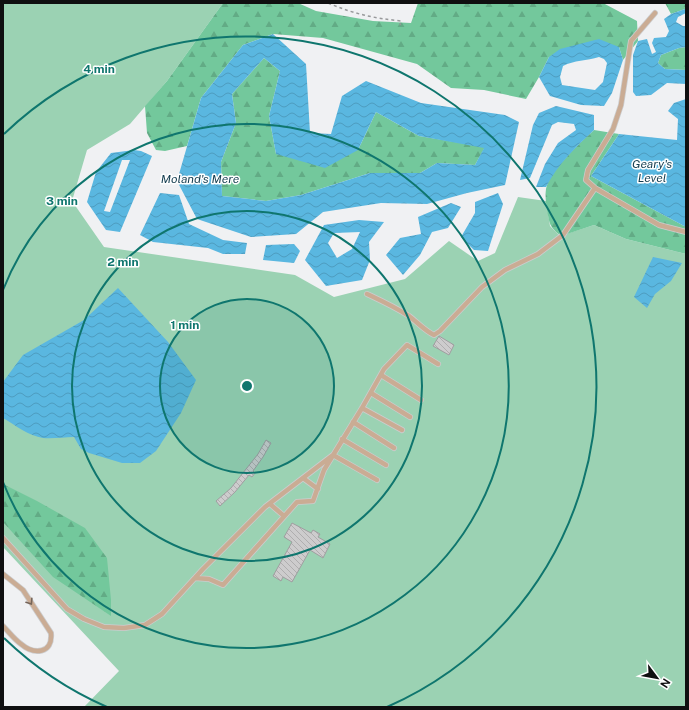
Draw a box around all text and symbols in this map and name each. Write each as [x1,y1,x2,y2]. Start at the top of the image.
text: 4 min [83,62,115,76]
water label: Geary's Level [632,157,672,185]
water label: Moland's Mere [161,172,240,186]
text: 3 min [46,194,78,208]
text: 2 min [107,255,139,269]
text: 1 min [171,318,199,332]
centre of rings [240,379,254,393]
one-way arrow [25,597,32,604]
north arrow [637,658,677,698]
text: N [658,676,673,690]

